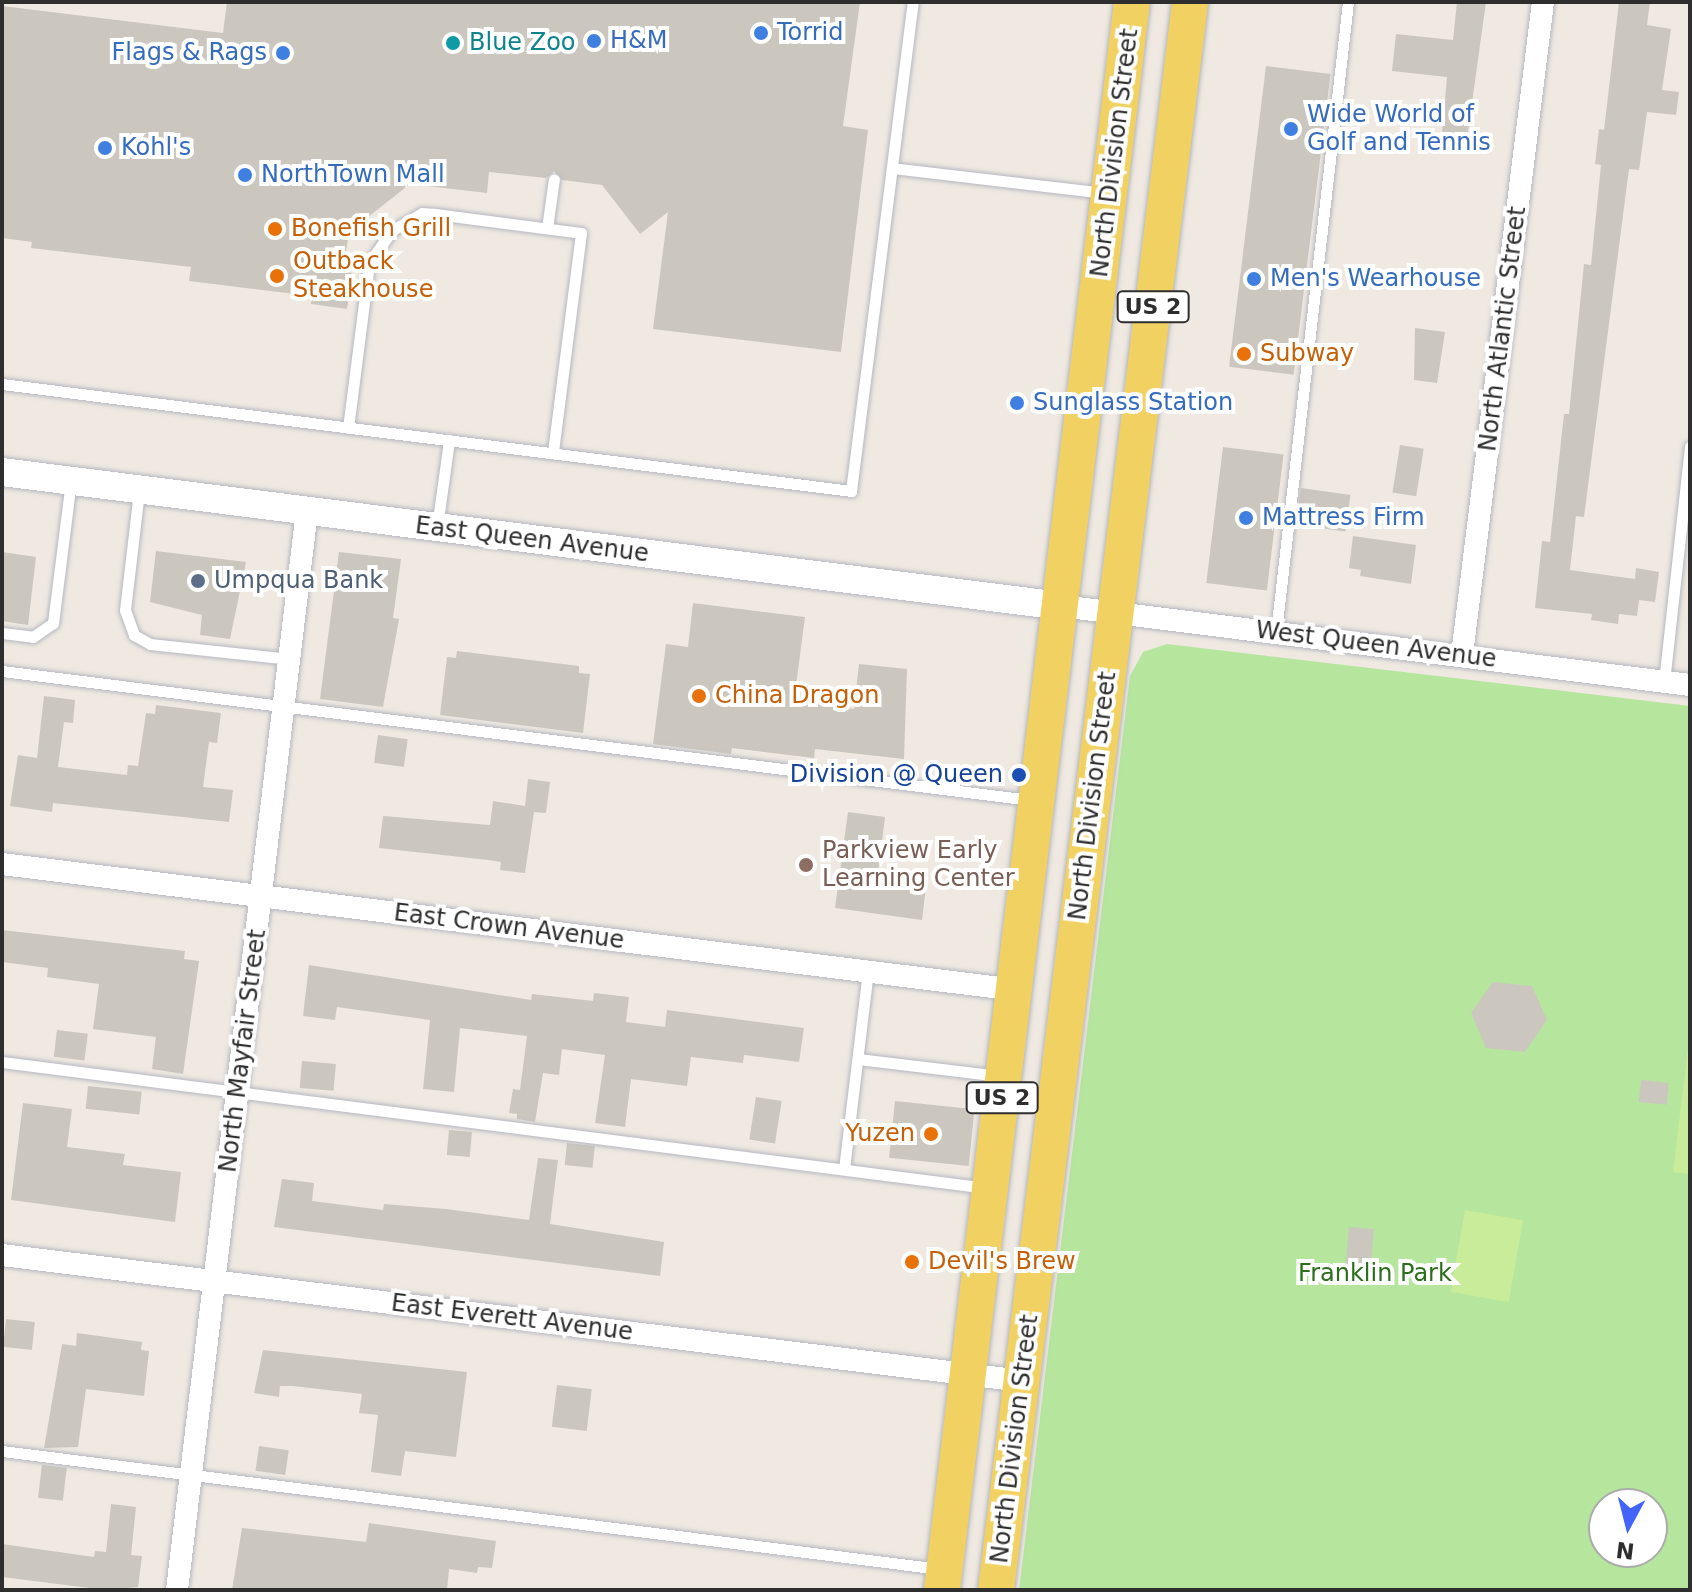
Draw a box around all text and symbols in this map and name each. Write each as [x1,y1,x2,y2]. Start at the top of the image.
place label: Torrid [777,19,843,47]
marker: Torrid [752,24,770,42]
place label: H&M [610,27,667,55]
street label: North Division Street [1085,27,1145,279]
place label: Blue Zoo [469,29,576,57]
marker: H&M [585,32,603,50]
marker: Blue Zoo [444,34,462,52]
place label: Flags & Rags [112,39,267,67]
marker: Flags & Rags [274,44,292,62]
place label: Wide World of Golf and Tennis [1307,101,1491,157]
marker: Wide World of Golf and Tennis [1282,120,1300,138]
place label: Kohl's [121,134,191,162]
marker: Kohl's [96,139,114,157]
place label: NorthTown Mall [261,161,445,189]
marker: NorthTown Mall [236,166,254,184]
street label: North Atlantic Street [1474,205,1532,453]
place label: Bonefish Grill [291,215,451,243]
marker: Bonefish Grill [266,220,284,238]
place label: Outback Steakhouse [293,248,433,304]
place label: Men's Wearhouse [1270,265,1481,293]
marker: Outback Steakhouse [268,267,286,285]
marker: Men's Wearhouse [1245,270,1263,288]
road number: US 2 [1115,289,1191,325]
place label: Subway [1260,340,1354,368]
marker: Subway [1235,345,1253,363]
place label: Sunglass Station [1033,389,1233,417]
marker: Sunglass Station [1008,394,1026,412]
place label: Mattress Firm [1262,504,1425,532]
marker: Mattress Firm [1237,509,1255,527]
street label: East Queen Avenue [414,511,650,569]
place label: Umpqua Bank [214,567,383,595]
marker: Umpqua Bank [189,572,207,590]
street label: West Queen Avenue [1254,616,1498,674]
street label: North Division Street [1063,670,1123,922]
place label: China Dragon [715,682,879,710]
marker: China Dragon [690,687,708,705]
place label: Division @ Queen [790,761,1003,789]
marker: Division @ Queen [1010,766,1028,784]
place label: Parkview Early Learning Center [822,837,1015,893]
marker: Parkview Early Learning Center [797,856,815,874]
street label: East Crown Avenue [392,899,626,955]
street label: North Mayfair Street [214,928,272,1174]
road number: US 2 [964,1080,1040,1116]
place label: Yuzen [845,1120,915,1148]
marker: Yuzen [922,1125,940,1143]
place label: Devil's Brew [928,1248,1076,1276]
marker: Devil's Brew [903,1253,921,1271]
park label: Franklin Park [1298,1260,1452,1288]
street label: East Everett Avenue [390,1289,634,1347]
street label: North Division Street [985,1313,1045,1565]
north arrow [1588,1488,1668,1568]
text: N [1615,1537,1636,1564]

